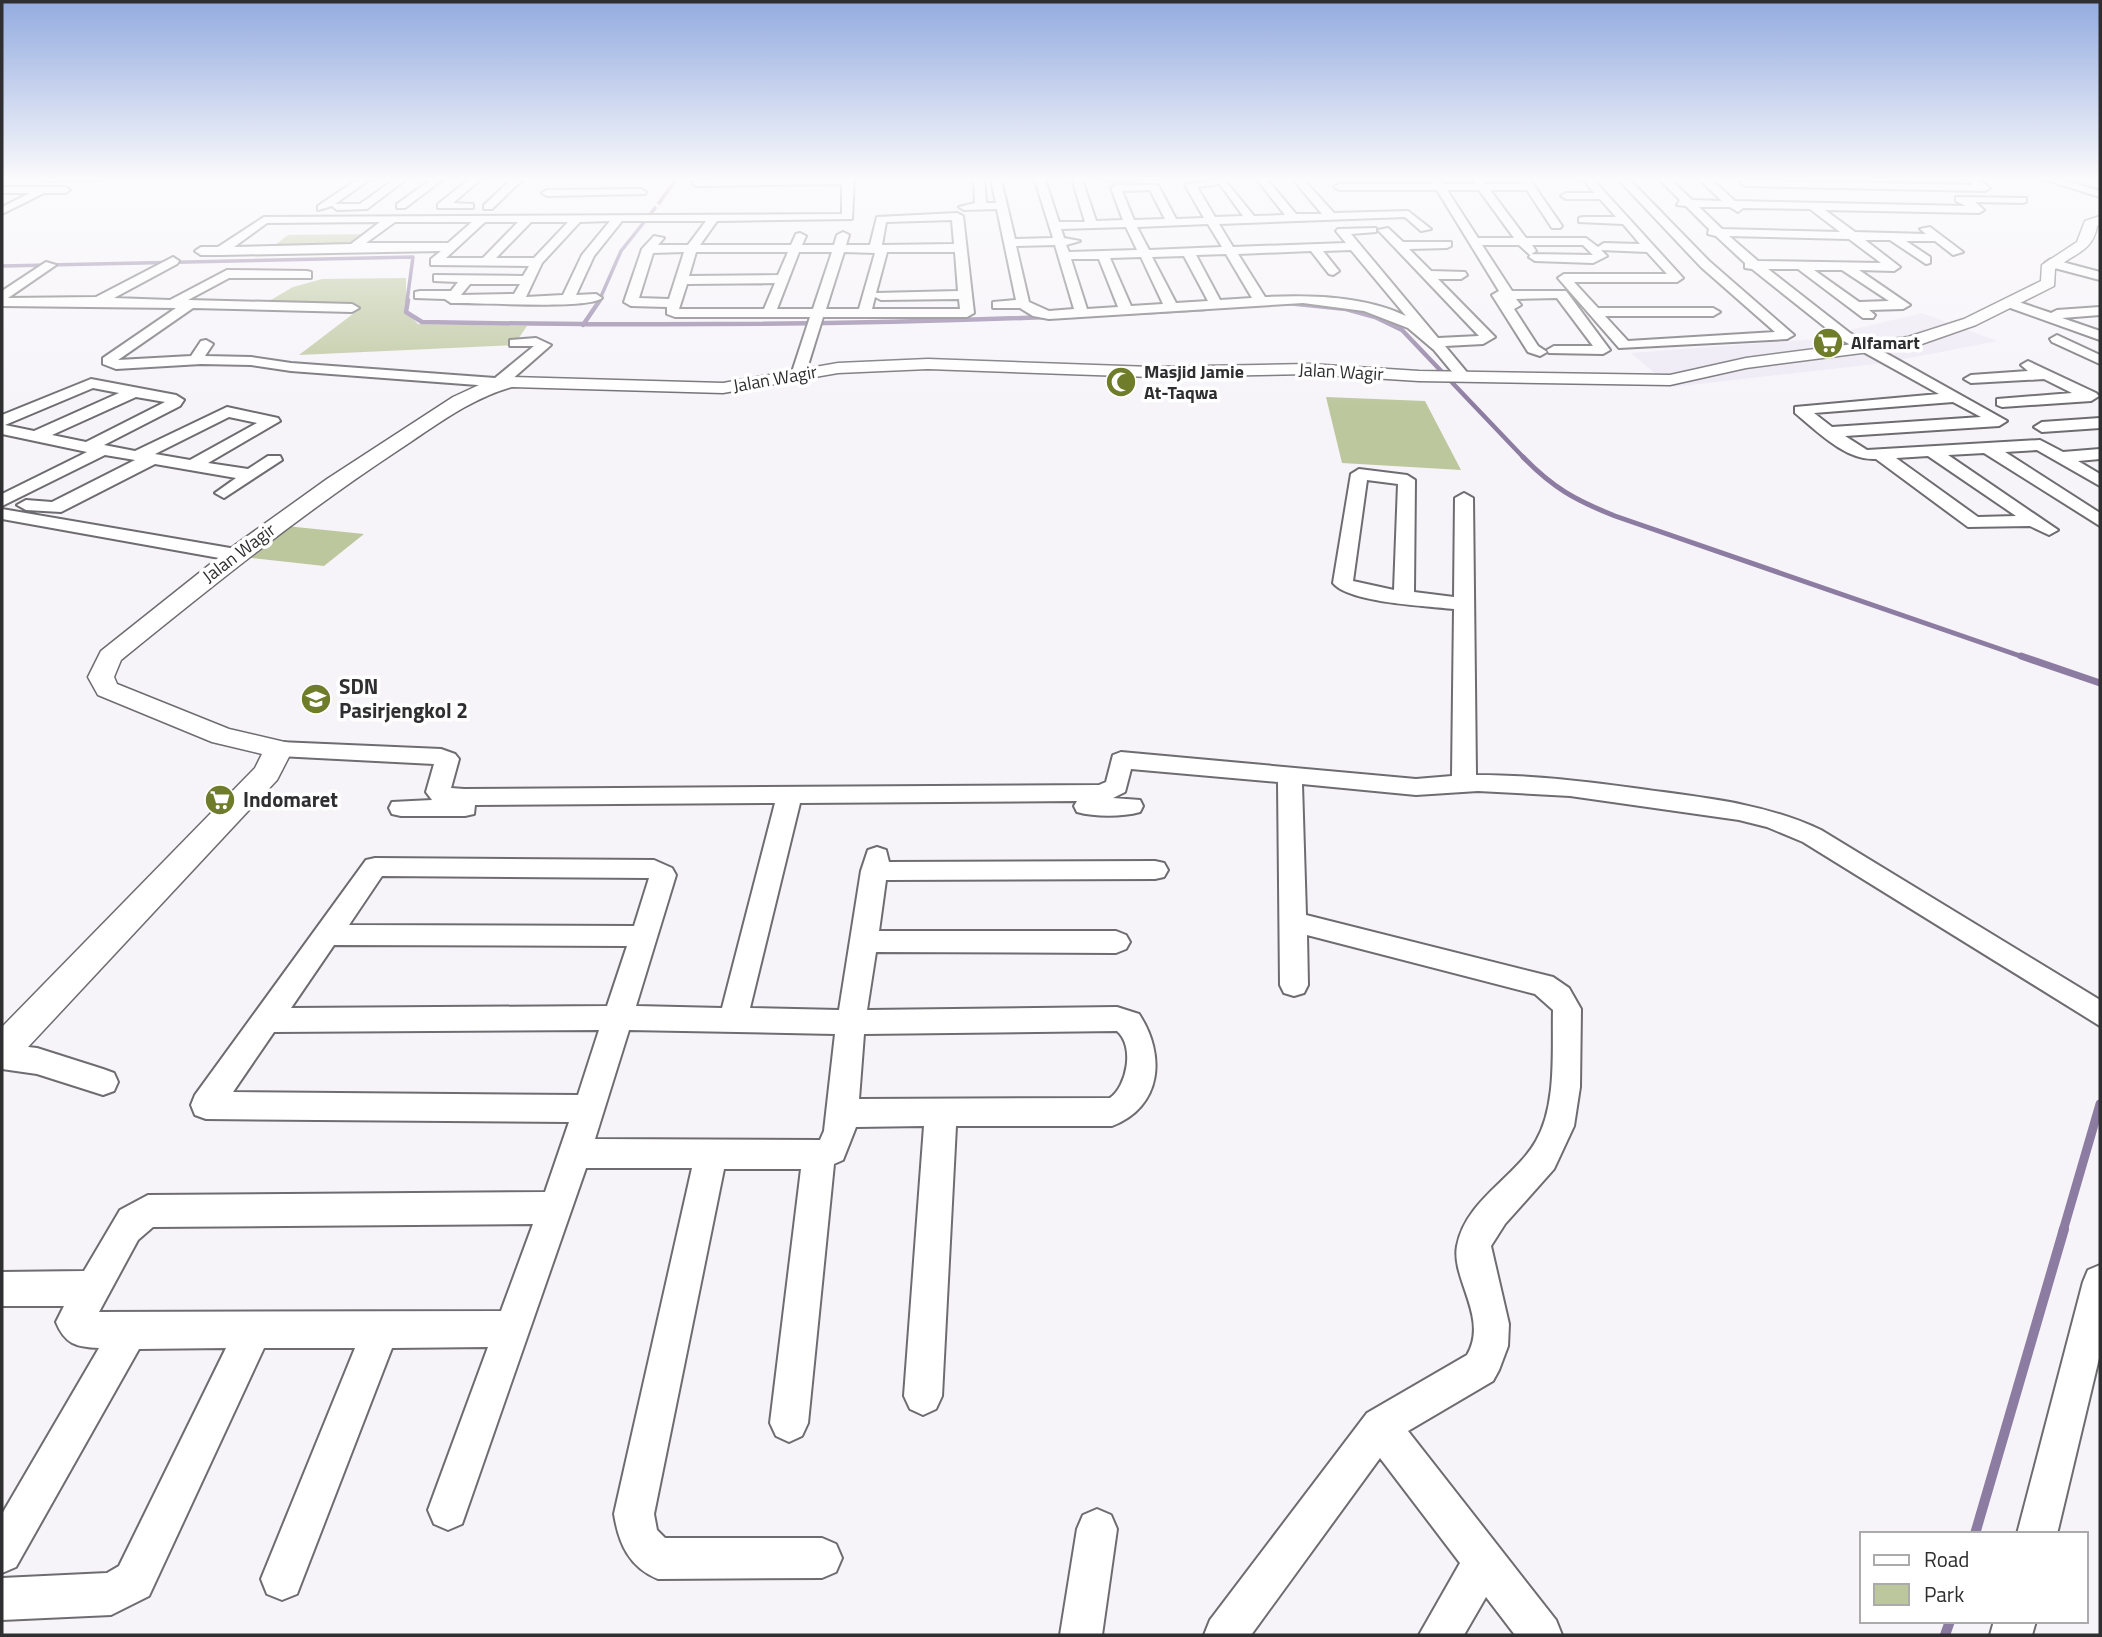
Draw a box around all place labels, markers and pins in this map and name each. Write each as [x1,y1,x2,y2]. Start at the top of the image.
supermarket icon: Alfamart [1811,326,1845,360]
place label: Alfamart [1851,329,1920,356]
place label: Masjid Jamie At-Taqwa [1144,358,1244,406]
mosque icon: Masjid Jamie At-Taqwa [1104,365,1138,399]
place label: SDN Pasirjengkol 2 [339,670,468,726]
school or university icon: SDN Pasirjengkol 2 [299,682,333,716]
supermarket icon: Indomaret [203,783,237,817]
place label: Indomaret [243,783,338,815]

